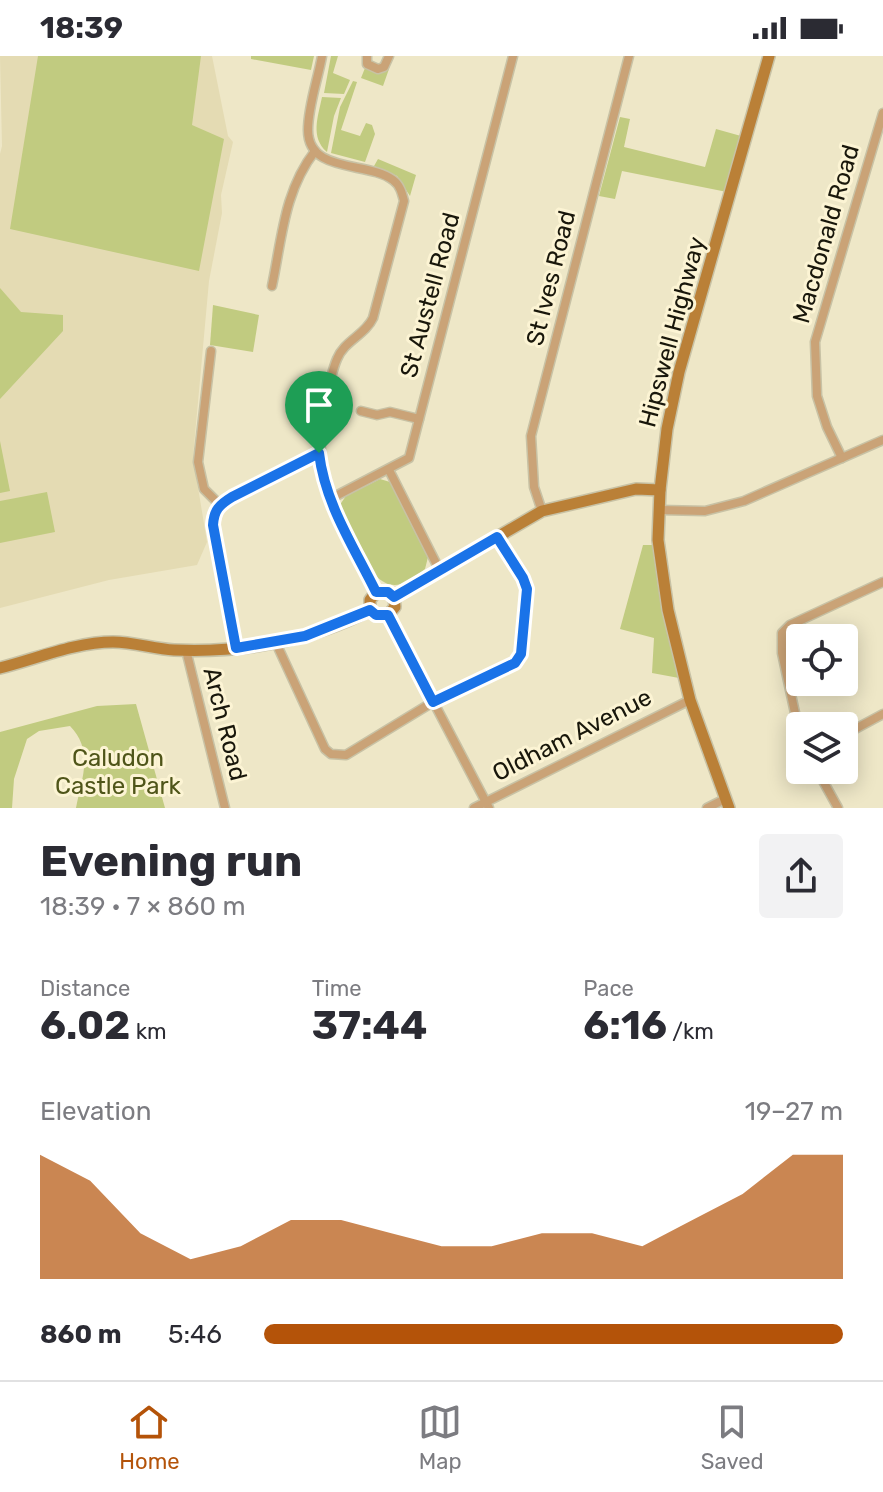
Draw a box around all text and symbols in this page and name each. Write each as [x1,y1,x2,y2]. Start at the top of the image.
text: 18:39 [40,10,123,46]
street label: Macdonald Road [787,142,865,326]
street label: St Ives Road [521,208,581,348]
street label: St Austell Road [395,210,465,380]
street label: Hipswell Highway [633,234,711,430]
pin [285,371,353,453]
icon: arrive [297,383,341,427]
map controls [786,624,858,784]
button: locate [786,624,858,696]
street label: Arch Road [197,665,253,783]
street label: Oldham Avenue [488,683,656,787]
button: layers [786,712,858,784]
park label: Caludon Castle Park [55,744,182,800]
button: share [759,834,843,918]
text: Evening run [40,835,302,887]
text: 18:39 · 7 × 860 m [40,891,246,922]
text: Distance [40,975,130,1002]
text: Time [312,975,362,1002]
text: Pace [583,975,634,1002]
text: 6.02 [40,1002,130,1049]
text: 37:44 [312,1002,427,1049]
text: 6:16 [583,1002,667,1049]
text: km [130,1018,167,1045]
text: /km [667,1018,714,1045]
text: Elevation [40,1096,151,1127]
text: 19–27 m [745,1096,843,1127]
text: 860 m [40,1319,122,1350]
text: 5:46 [168,1319,222,1350]
tab: Home [119,1400,180,1475]
tab: Map [418,1400,462,1475]
tab: Saved [701,1400,764,1475]

